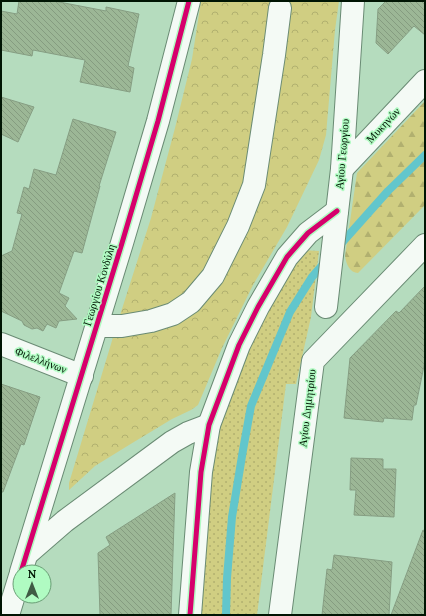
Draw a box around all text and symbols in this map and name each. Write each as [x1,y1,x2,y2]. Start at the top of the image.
street label: Μυκηνών [363,104,403,146]
street label: Αγίου Γεωργίου [332,117,352,190]
street label: Γεωργίου Κονδύλη [80,242,118,328]
street label: Φιλελλήνων [13,344,69,376]
street label: Αγίου Δημητρίου [295,368,319,448]
north arrow [12,564,52,604]
text: N [28,567,37,581]

